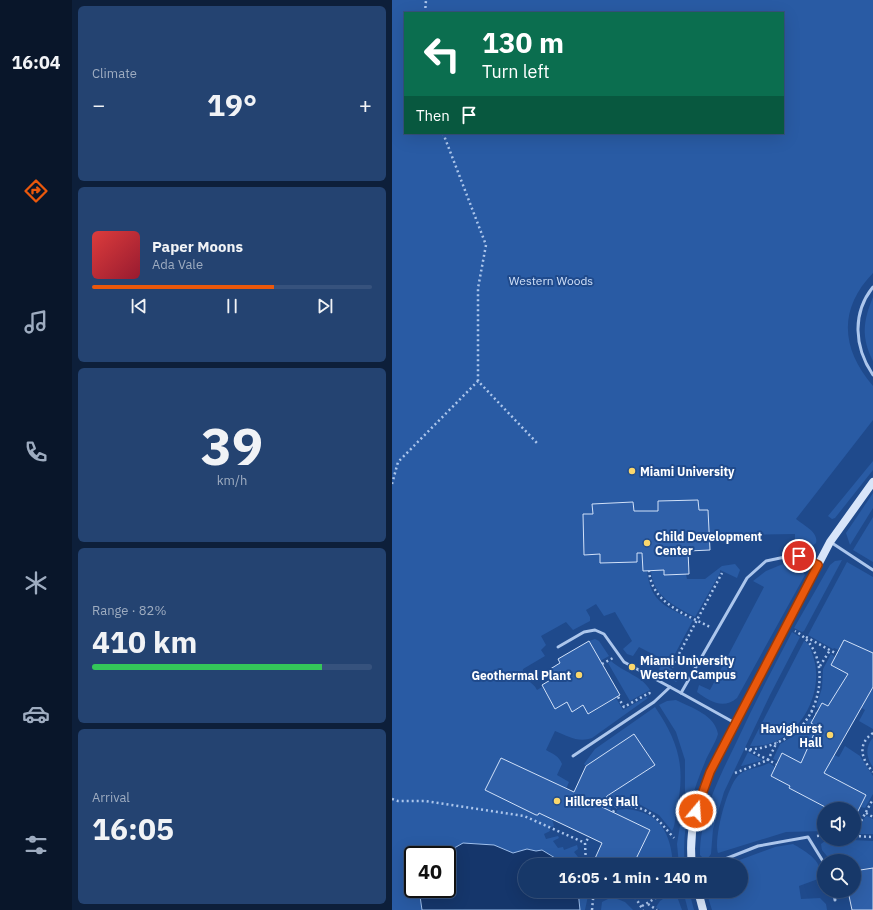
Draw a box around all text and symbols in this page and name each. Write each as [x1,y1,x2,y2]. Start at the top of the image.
text: 130 m [482,24,564,61]
icon: left [416,28,468,80]
text: 16:04 [11,51,61,74]
text: Turn left [482,60,550,83]
text: Climate [92,65,137,82]
text: 19° [207,85,257,124]
text: − [92,90,105,119]
text: + [359,90,372,119]
icon: arrive [458,104,480,126]
text: Then [416,106,450,125]
icon: directions [22,177,50,205]
text: Paper Moons [152,237,243,256]
text: Ada Vale [152,256,203,273]
park label: Western Woods [509,273,593,288]
icon: previous [128,295,150,317]
icon: pause [221,295,243,317]
icon: next [314,295,336,317]
icon: music [22,308,50,336]
text: 39 [201,412,263,479]
icon: phone [22,438,50,466]
place label: Miami University [640,464,735,479]
marker: Miami University [627,466,637,476]
text: km/h [217,472,247,489]
place label: Child Development Center [655,529,763,558]
marker: Child Development Center [642,538,652,548]
pin [782,539,816,573]
icon: arrive [788,545,810,567]
icon: climate [22,569,50,597]
text: Range · 82% [92,602,166,619]
text: 410 km [92,622,197,661]
place label: Miami University Western Campus [640,653,736,682]
marker: Miami University Western Campus [627,662,637,672]
place label: Geothermal Plant [471,668,571,683]
marker: Geothermal Plant [574,670,584,680]
icon: car [22,700,50,728]
place label: Havighurst Hall [760,721,822,750]
marker: Havighurst Hall [825,730,835,740]
text: Arrival [92,789,130,806]
position arrow [675,790,717,832]
place label: Hillcrest Hall [565,794,638,809]
marker: Hillcrest Hall [552,796,562,806]
map controls [817,802,861,898]
button: sound [817,802,861,846]
text: 16:05 [92,809,174,848]
icon: filters [22,831,50,859]
speed limit sign: 40 [404,846,456,898]
button: search [817,854,861,898]
text: 16:05 · 1 min · 140 m [559,868,707,887]

